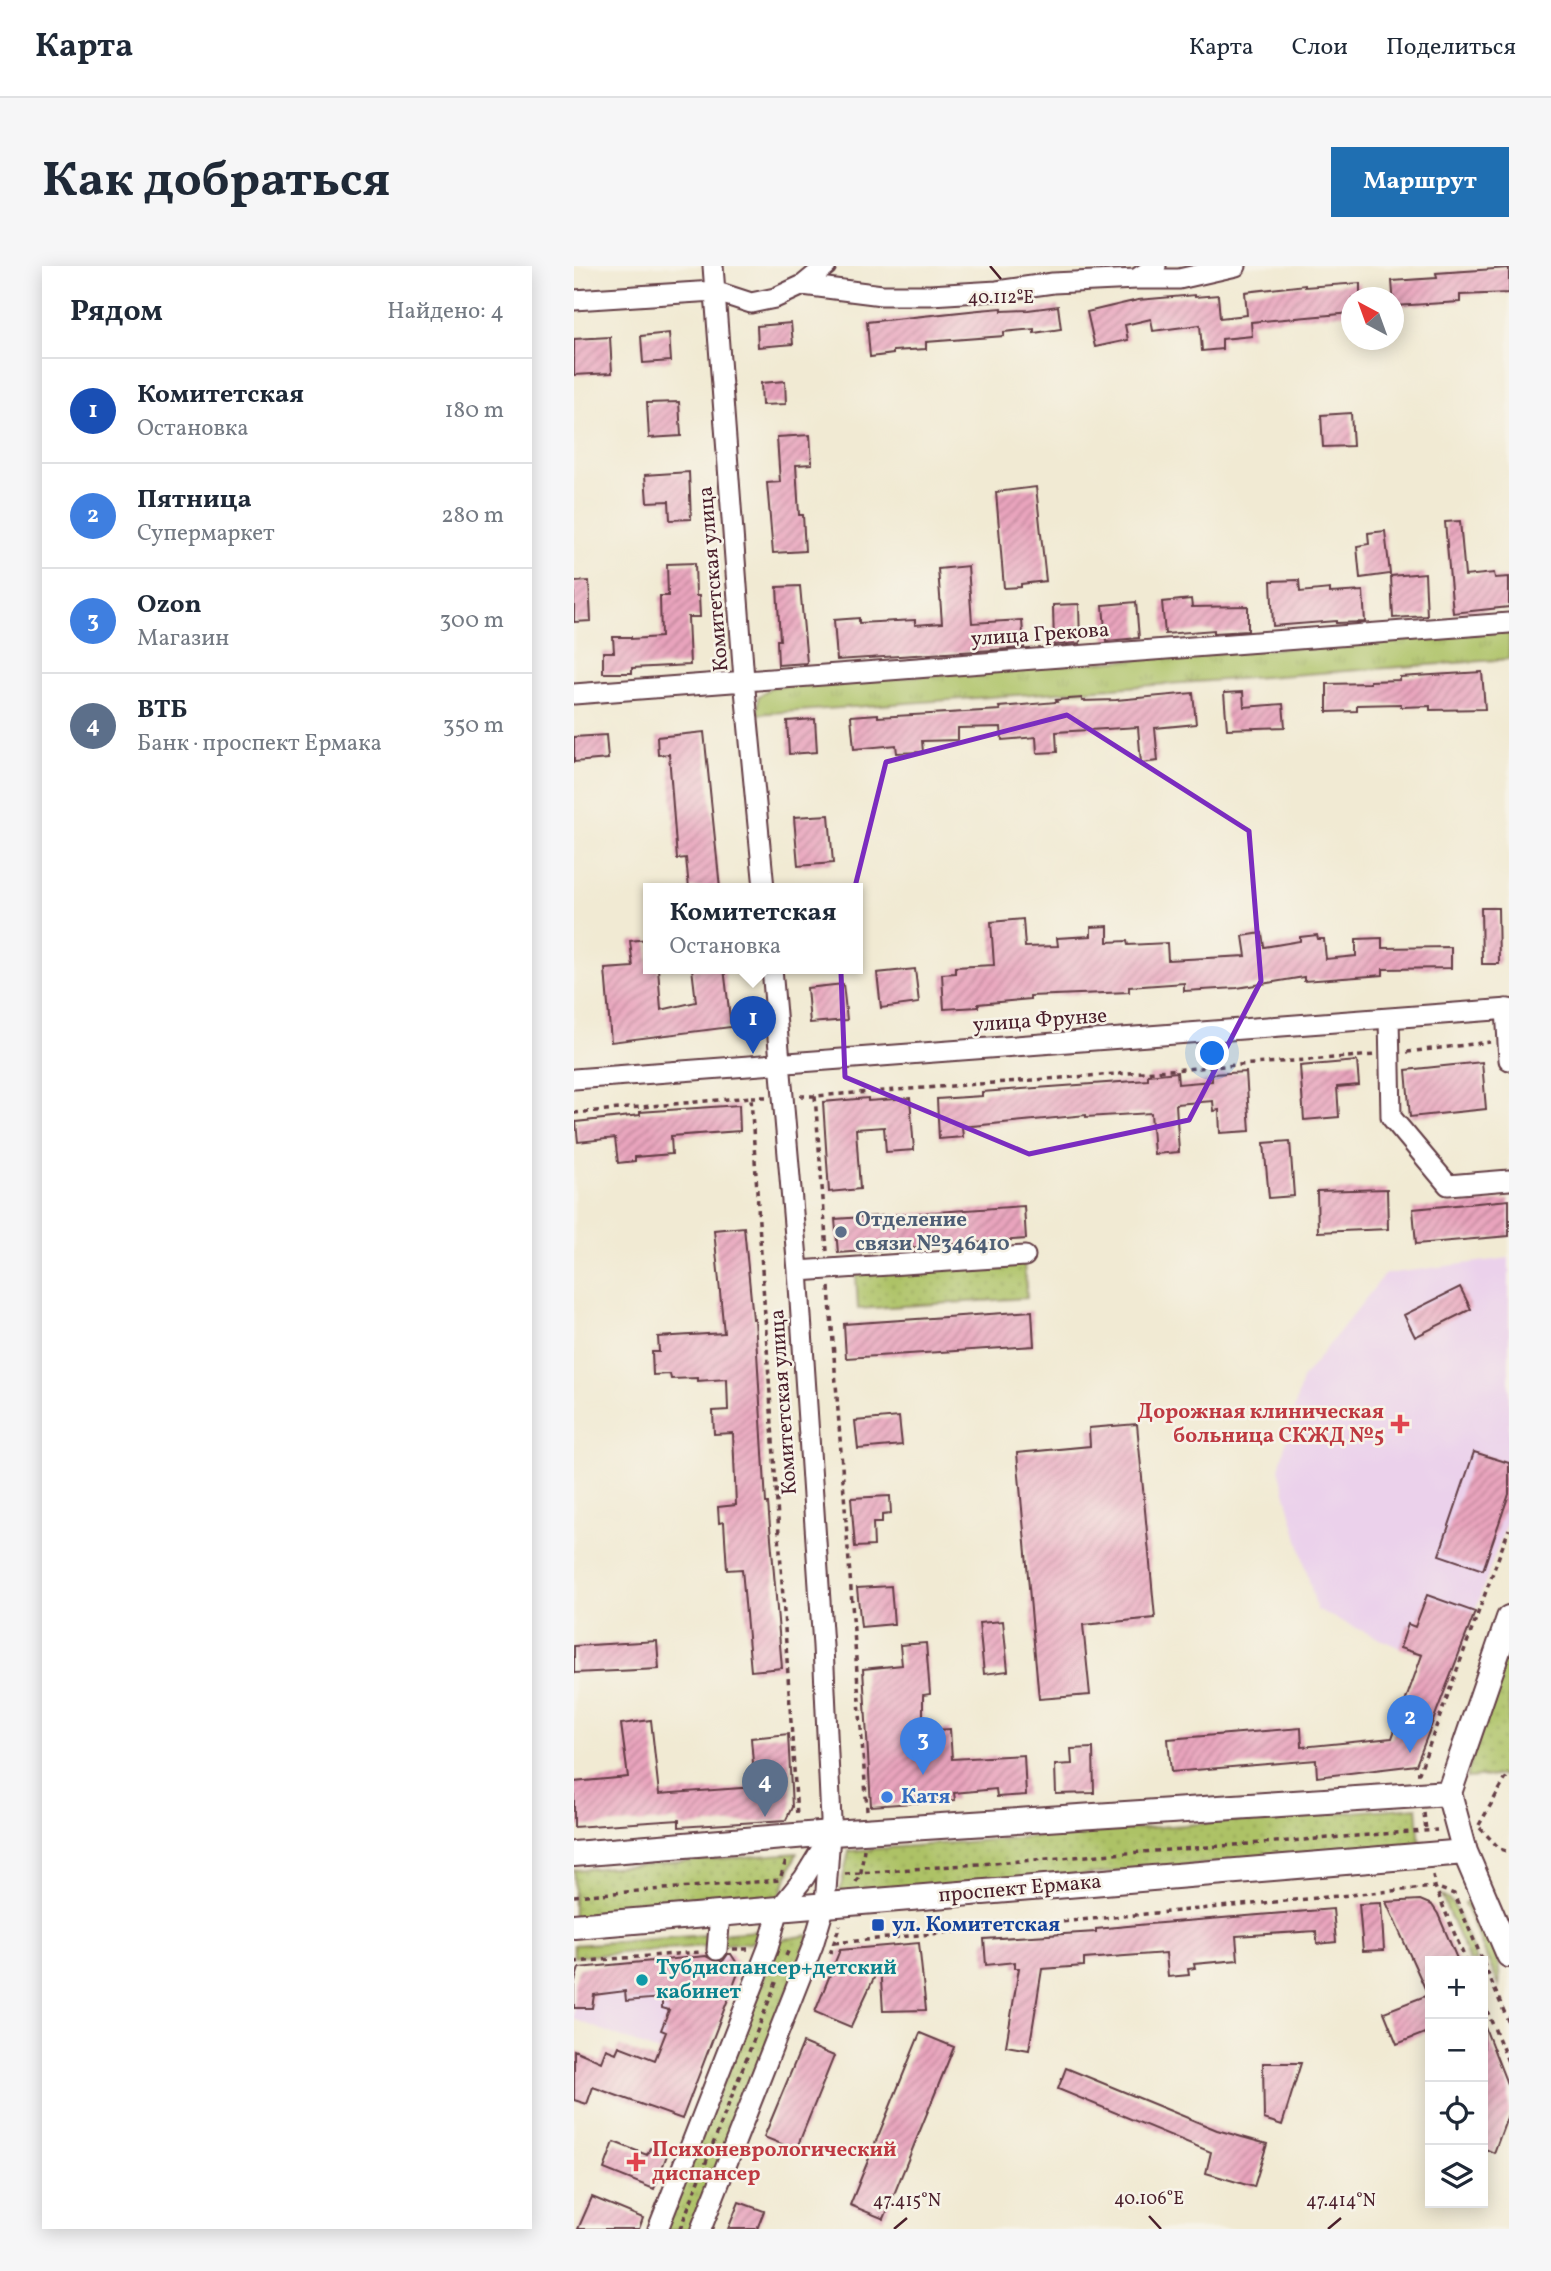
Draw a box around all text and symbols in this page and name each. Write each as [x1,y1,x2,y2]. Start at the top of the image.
text: Карта [35,25,133,71]
text: Карта [1189,31,1254,65]
text: Слои [1292,31,1348,65]
text: Поделиться [1386,31,1516,65]
button: Маршрут [1331,147,1509,217]
text: Как добраться [42,148,390,217]
text: 40.112°E [968,286,1034,311]
north arrow [1341,287,1404,350]
text: Рядом [70,291,163,333]
text: Найдено: 4 [387,296,504,328]
text: Комитетская [137,377,304,413]
text: 1 [88,395,98,427]
text: 180 m [445,395,504,427]
text: Остановка [137,413,249,445]
text: Пятница [137,482,252,518]
street label: Комитетская улица [691,485,737,673]
text: 2 [87,500,99,532]
text: 280 m [441,500,504,532]
text: Супермаркет [137,518,275,550]
text: Ozon [137,587,202,623]
text: 3 [87,605,99,637]
text: 300 m [440,605,504,637]
street label: улица Грекова [970,616,1110,654]
text: Магазин [137,623,229,655]
text: ВТБ [137,692,187,728]
text: 4 [86,710,100,742]
text: 350 m [443,710,504,742]
text: Банк · проспект Ермака [137,728,382,760]
popup [643,883,863,974]
text: Комитетская [669,895,837,931]
text: Остановка [669,931,781,963]
pin: 1 [730,996,776,1054]
street label: улица Фрунзе [972,1002,1108,1040]
your location [1195,1036,1229,1070]
place label: Отделение связи №346410 [855,1206,1010,1259]
marker: Отделение связи №346410 [833,1224,849,1240]
street label: Комитетская улица [763,1308,805,1496]
place label: Дорожная клиническая больница СКЖД №5 [1137,1398,1384,1451]
marker: Дорожная клиническая больница СКЖД №5 [1390,1414,1410,1434]
pin: 2 [1387,1695,1433,1753]
pin: 3 [900,1717,946,1775]
pin: 4 [742,1759,788,1817]
place label: Катя [901,1783,951,1812]
marker: Катя [879,1789,895,1805]
street label: проспект Ермака [937,1867,1103,1911]
place label: ул. Комитетская [892,1911,1060,1940]
marker: ул. Комитетская [870,1917,886,1933]
place label: Тубдиспансер+детский кабинет [656,1954,897,2007]
map controls [1425,1956,1488,2208]
button: + [1425,1956,1488,2019]
marker: Тубдиспансер+детский кабинет [634,1972,650,1988]
button: − [1425,2019,1488,2082]
button: locate [1425,2082,1488,2145]
place label: Психоневрологический диспансер [652,2136,897,2189]
button: layers [1425,2145,1488,2208]
marker: Психоневрологический диспансер [626,2152,646,2172]
text: 40.106°E [1114,2187,1184,2212]
text: 47.415°N [873,2189,941,2214]
text: 47.414°N [1306,2189,1376,2214]

